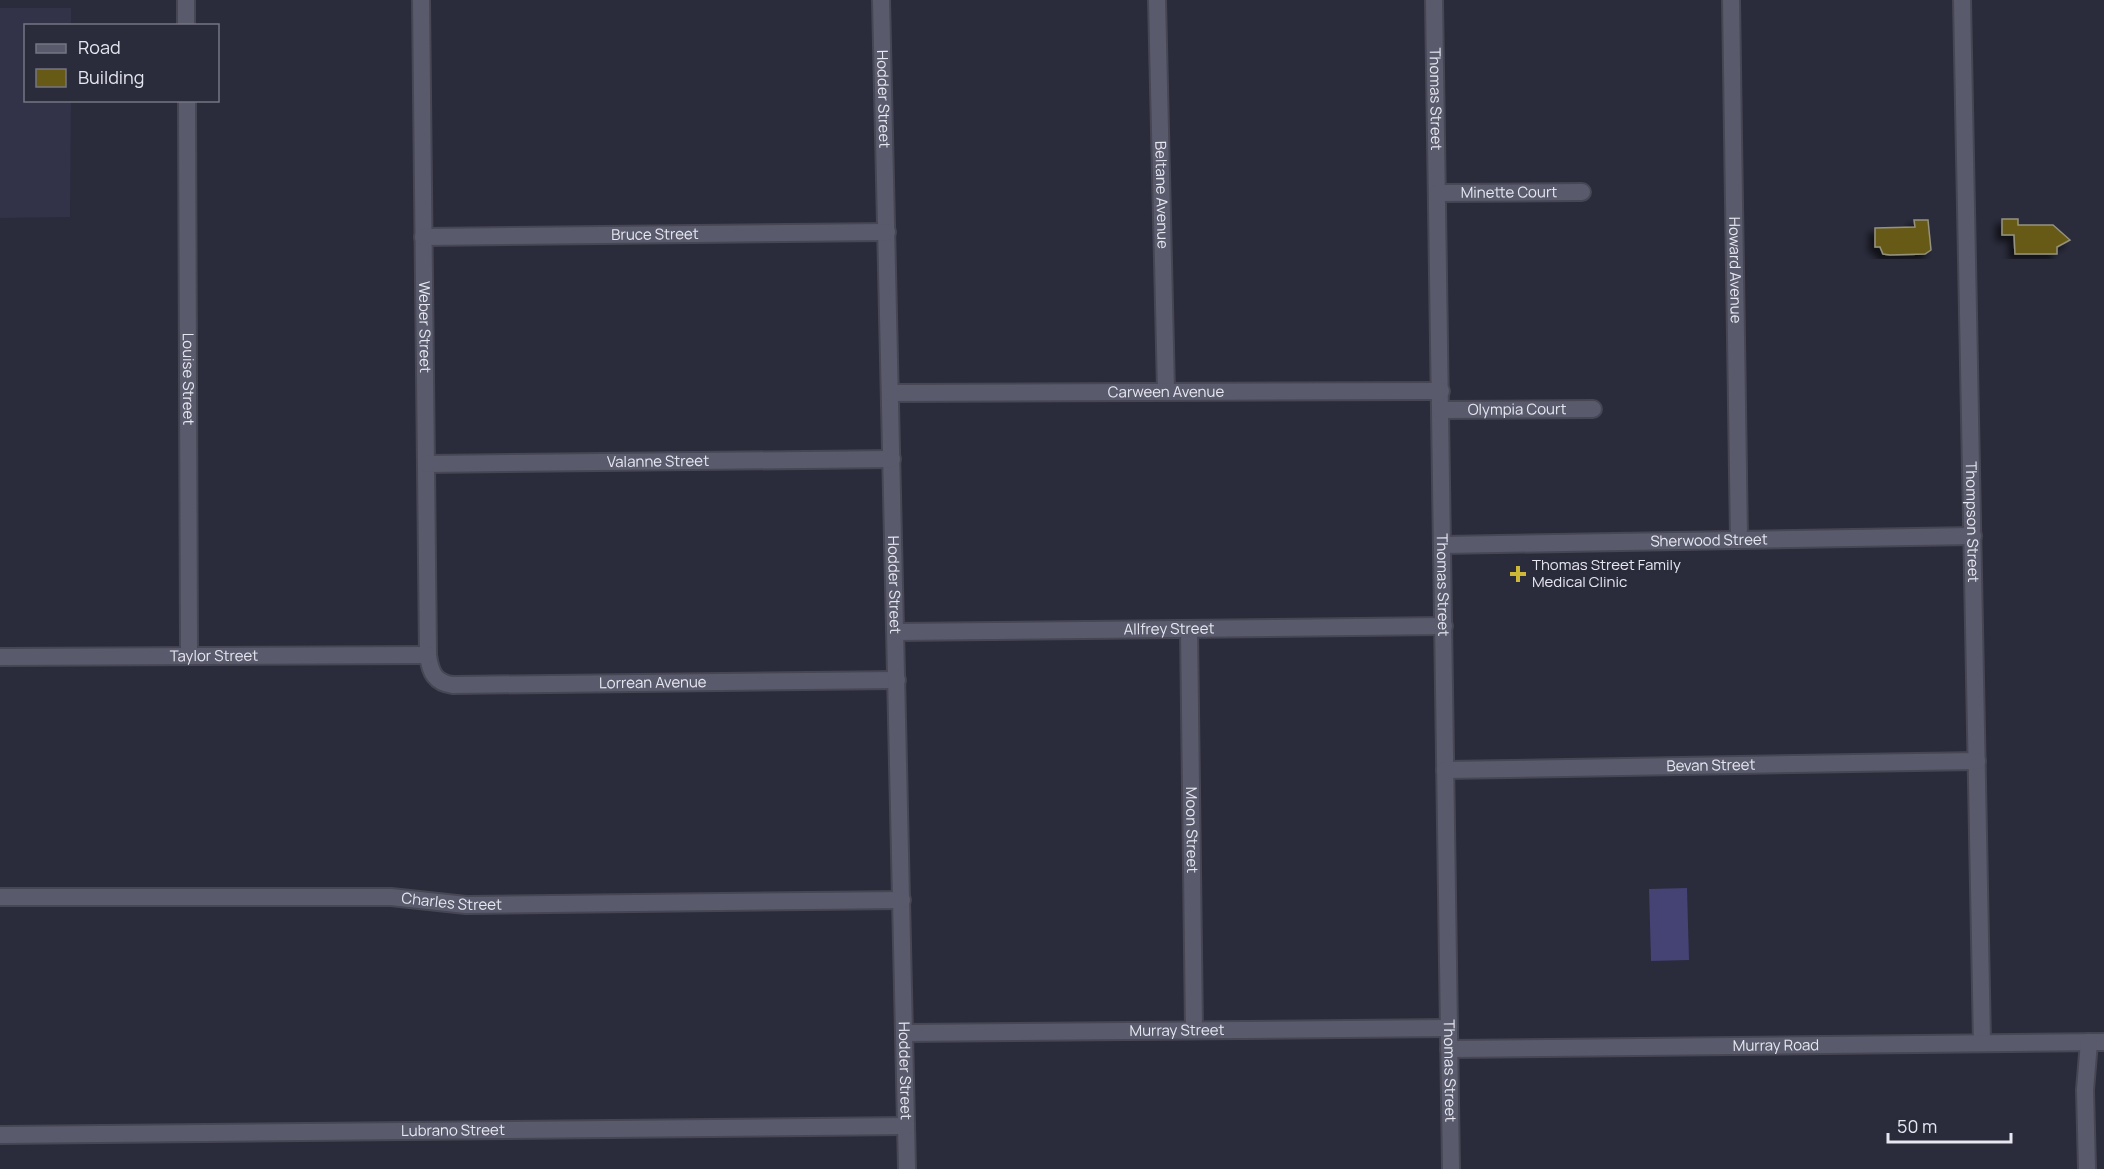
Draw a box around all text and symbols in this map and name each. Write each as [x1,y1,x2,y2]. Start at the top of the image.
legend [24,24,219,102]
text: Road [78,35,121,59]
street label: Thomas Street [1425,47,1447,151]
street label: Hodder Street [872,50,895,148]
text: Building [78,65,144,89]
street label: Beltane Avenue [1150,141,1174,249]
street label: Minette Court [1461,181,1557,203]
street label: Howard Avenue [1724,216,1747,324]
street label: Bruce Street [611,223,699,245]
street label: Weber Street [414,281,436,373]
street label: Louise Street [178,333,199,425]
street label: Carween Avenue [1108,381,1224,402]
street label: Olympia Court [1468,398,1566,420]
street label: Valanne Street [607,450,709,472]
street label: Thompson Street [1961,461,1984,583]
street label: Sherwood Street [1650,528,1768,551]
street label: Thomas Street [1432,533,1454,636]
street label: Hodder Street [883,535,906,634]
place label: Thomas Street Family Medical Clinic [1532,554,1681,592]
marker: Thomas Street Family Medical Clinic [1509,565,1527,583]
street label: Allfrey Street [1123,618,1214,640]
street label: Taylor Street [170,645,258,666]
street label: Lorrean Avenue [599,671,707,693]
street label: Bevan Street [1666,754,1756,776]
street label: Moon Street [1181,787,1203,873]
street label: Charles Street [401,887,502,915]
street label: Murray Street [1129,1019,1225,1041]
street label: Thomas Street [1439,1019,1461,1122]
street label: Hodder Street [894,1021,917,1120]
street label: Murray Road [1733,1034,1819,1056]
scale bar [1888,1106,2011,1144]
text: 50 m [1897,1114,1937,1138]
street label: Lubrano Street [401,1119,505,1141]

